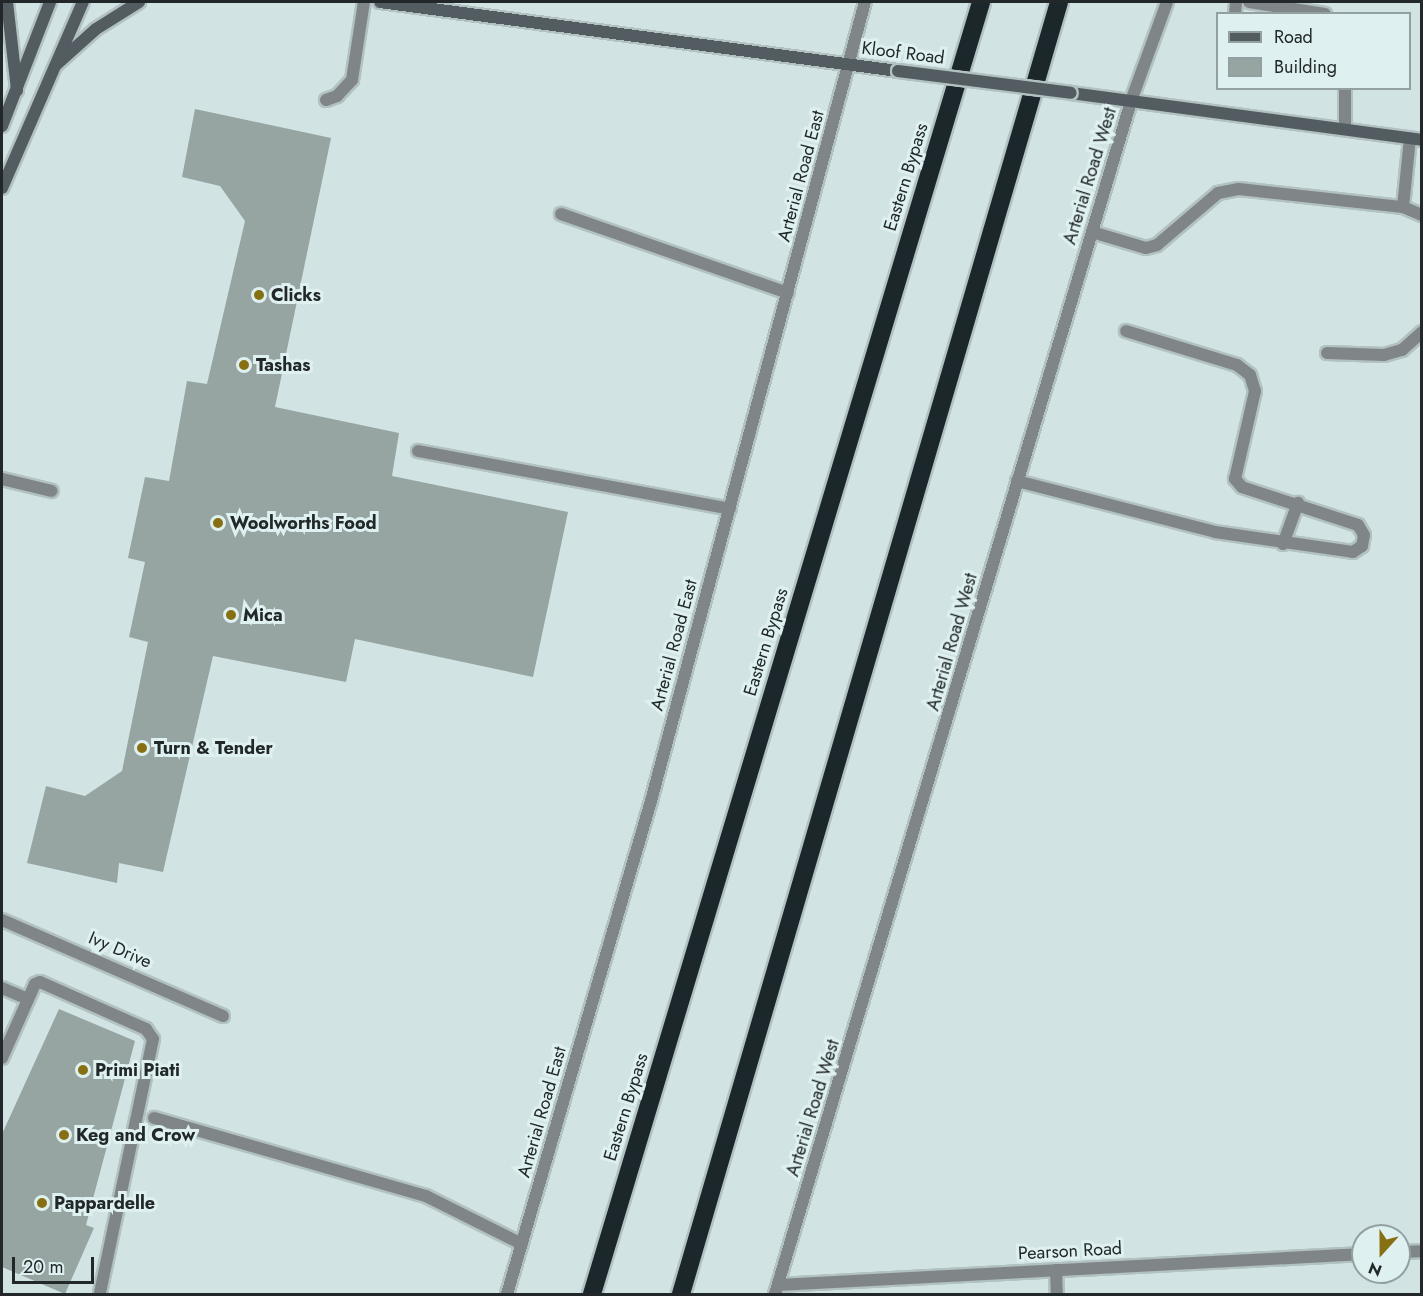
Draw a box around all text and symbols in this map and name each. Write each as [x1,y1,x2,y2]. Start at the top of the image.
legend [1216,12,1411,90]
text: Road [1274,24,1313,50]
street label: Kloof Road [860,37,946,69]
text: Building [1274,54,1337,80]
street label: Arterial Road West [1059,105,1121,247]
street label: Arterial Road East [773,108,829,244]
street label: Eastern Bypass [879,120,933,234]
place label: Clicks [271,284,321,306]
marker: Clicks [252,288,266,302]
place label: Tashas [256,354,310,376]
marker: Tashas [237,358,251,372]
place label: Woolworths Food [230,512,377,534]
marker: Woolworths Food [211,516,225,530]
street label: Arterial Road West [922,571,982,713]
street label: Arterial Road East [646,577,702,713]
street label: Eastern Bypass [739,585,793,699]
place label: Mica [243,604,283,626]
marker: Mica [224,608,238,622]
place label: Turn & Tender [154,737,273,759]
marker: Turn & Tender [135,741,149,755]
street label: Ivy Drive [85,927,155,973]
street label: Arterial Road West [782,1037,844,1179]
street label: Arterial Road East [513,1044,571,1180]
street label: Eastern Bypass [599,1050,653,1164]
place label: Primi Piati [95,1059,180,1081]
marker: Primi Piati [76,1063,90,1077]
place label: Keg and Crow [76,1124,195,1146]
marker: Keg and Crow [57,1128,71,1142]
place label: Pappardelle [54,1192,155,1214]
marker: Pappardelle [35,1196,49,1210]
north arrow [1351,1224,1411,1284]
street label: Pearson Road [1017,1237,1123,1265]
scale bar [15,1245,98,1283]
text: 20 m [23,1254,63,1280]
text: N [1365,1256,1385,1282]

